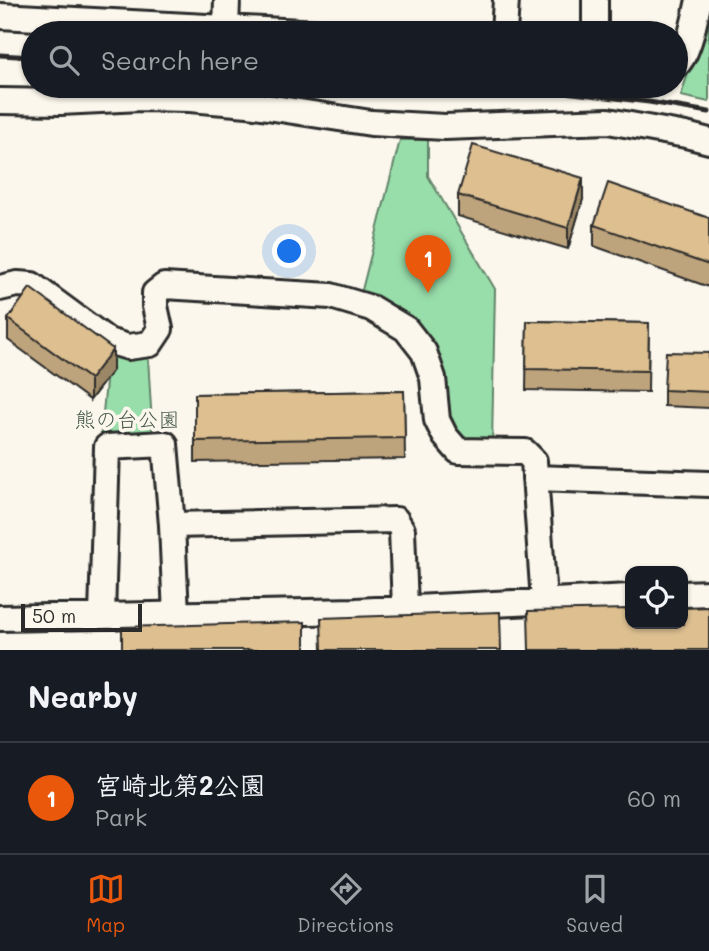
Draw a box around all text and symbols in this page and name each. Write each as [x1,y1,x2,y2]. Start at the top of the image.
search box [21,21,688,98]
icon: search [45,41,83,79]
text: Search here [101,43,259,77]
your location [272,234,306,268]
pin: 1 [405,235,451,293]
park label: 熊の台公園 [75,405,180,432]
map controls [625,566,688,629]
button: locate [625,566,688,629]
scale bar [21,601,142,633]
text: 50 m [32,603,76,628]
text: Nearby [28,676,138,716]
text: 宮崎北第2公園 [95,768,266,802]
text: 1 [46,783,56,813]
text: 60 m [627,783,681,813]
text: Park [95,802,147,832]
tab: Map [86,870,125,937]
tab: Directions [297,870,394,937]
tab: Saved [566,870,623,937]

